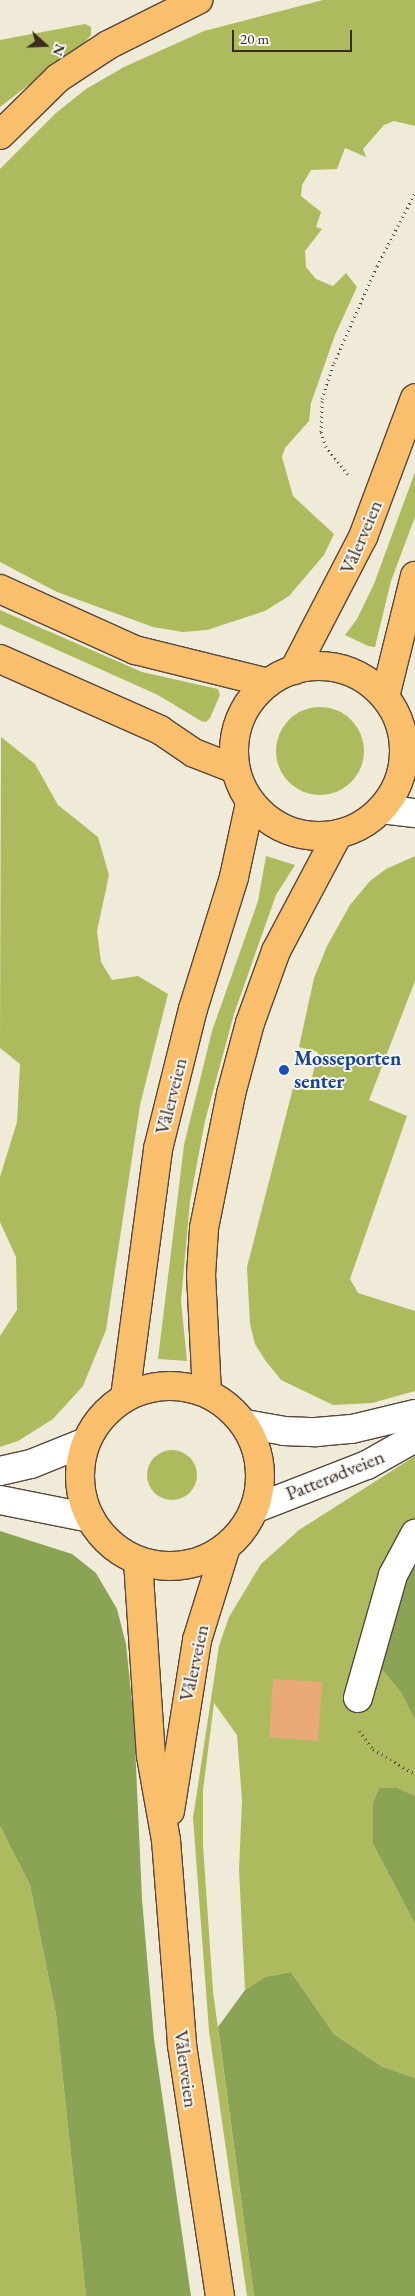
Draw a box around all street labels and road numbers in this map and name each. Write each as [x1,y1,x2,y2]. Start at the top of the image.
street label: Vålerveien [335,496,387,578]
street label: Vålerveien [150,1055,192,1137]
street label: Patterødveien [282,1444,388,1506]
street label: Vålerveien [174,1622,214,1704]
street label: Vålerveien [169,2029,203,2109]

